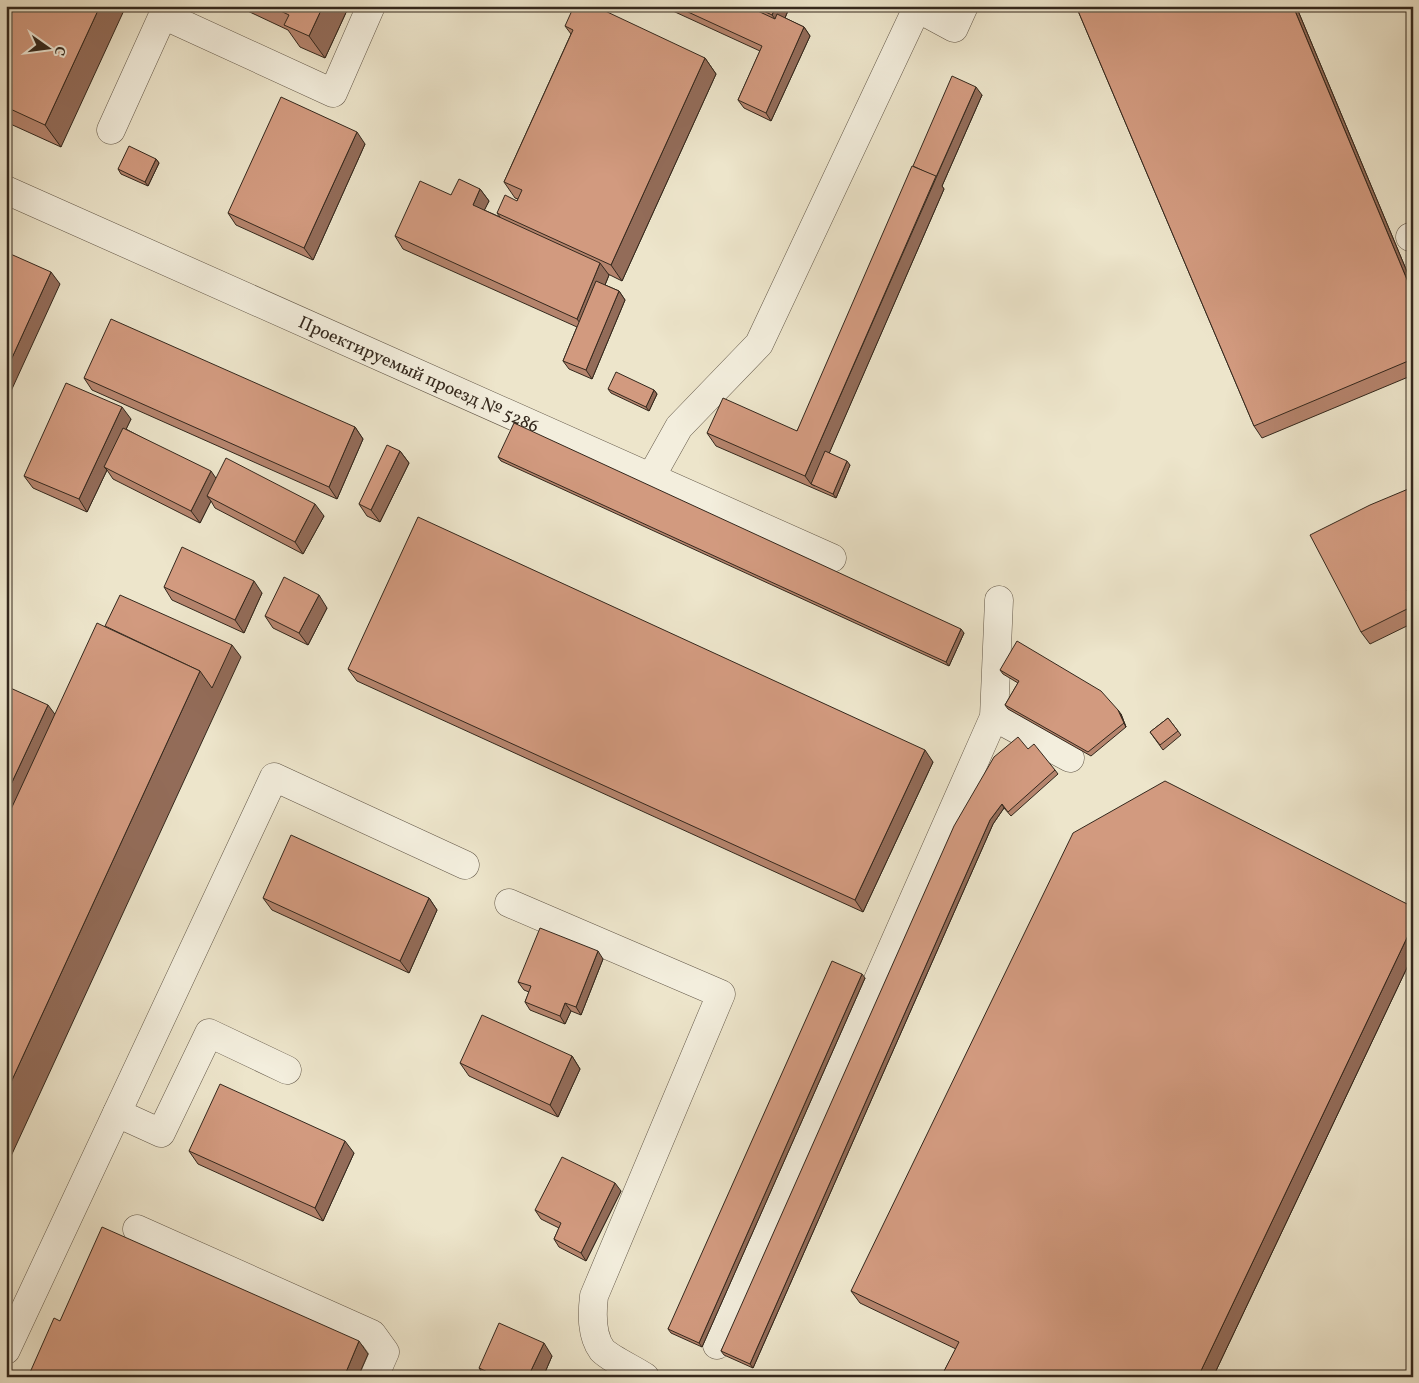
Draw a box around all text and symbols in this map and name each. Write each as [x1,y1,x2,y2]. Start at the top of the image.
north arrow [22,22,72,72]
text: С [49,44,69,57]
street label: Проектируемый проезд № 5286 [294,311,543,440]

